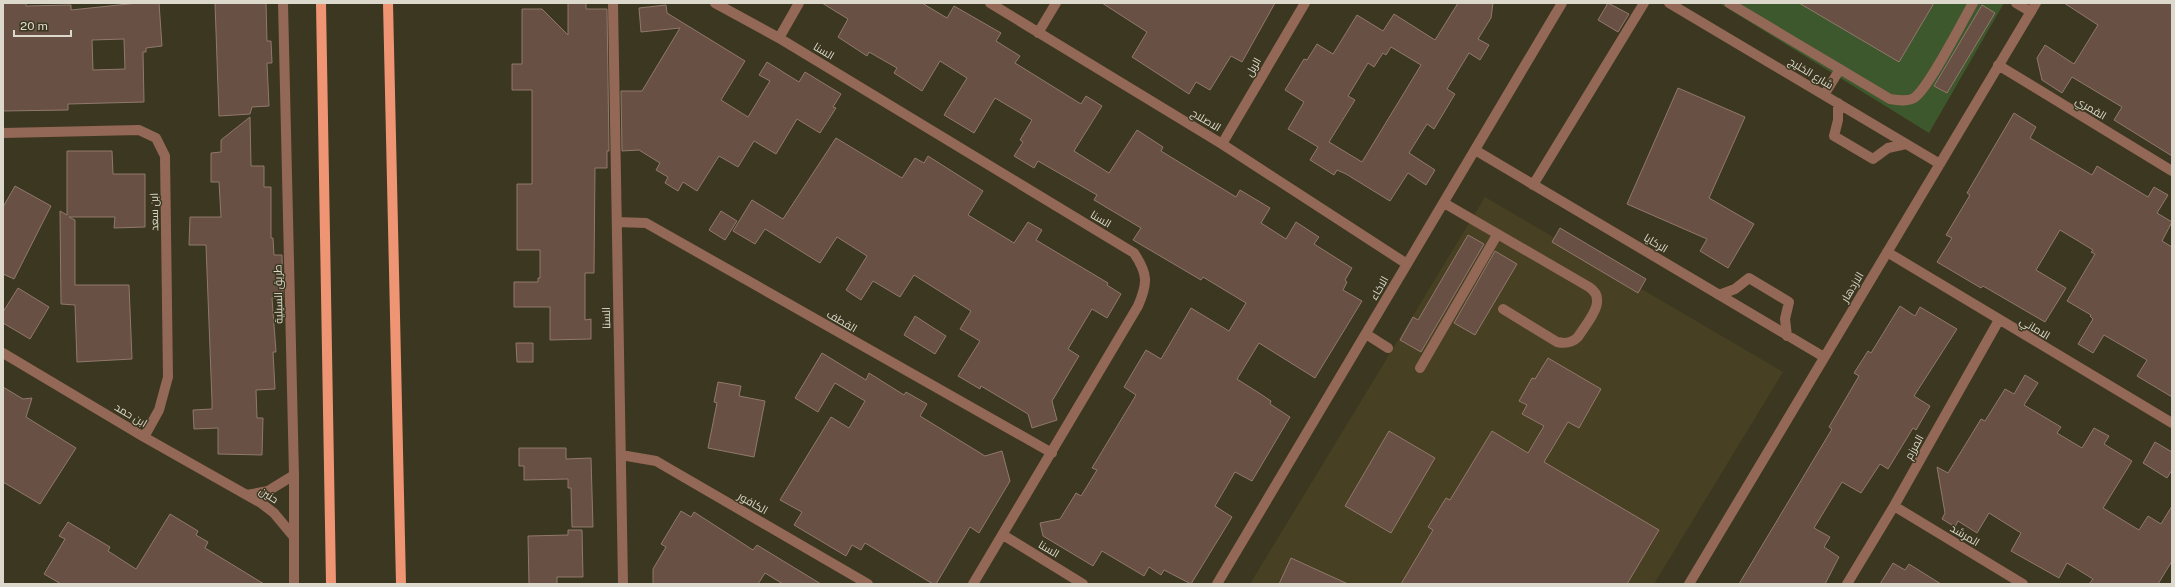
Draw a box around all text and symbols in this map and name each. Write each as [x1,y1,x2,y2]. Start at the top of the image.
scale bar [14,12,71,38]
text: 20 m [20,19,48,33]
street label: السنا [812,40,836,62]
street label: الربل [1243,55,1264,79]
street label: شارع الخليج [1785,55,1836,93]
street label: القمري [2072,94,2108,124]
street label: الاصلاح [1188,106,1223,135]
street label: ابن سعد [148,193,161,231]
street label: السنا [1089,208,1113,230]
street label: الركايا [1641,231,1670,256]
street label: طريق السيلية [271,264,286,324]
street label: الازدهار [1838,270,1867,306]
street label: الاخاء [1367,274,1391,302]
street label: السنا [600,307,612,329]
street label: القطف [825,308,859,334]
street label: الاماني [2016,314,2052,344]
street label: ابن حمد [112,401,149,430]
street label: المرزم [1902,433,1927,462]
street label: حنين [257,484,281,506]
street label: الكافور [735,489,770,517]
street label: المرشد [1948,522,1982,549]
street label: السنا [1037,538,1061,560]

